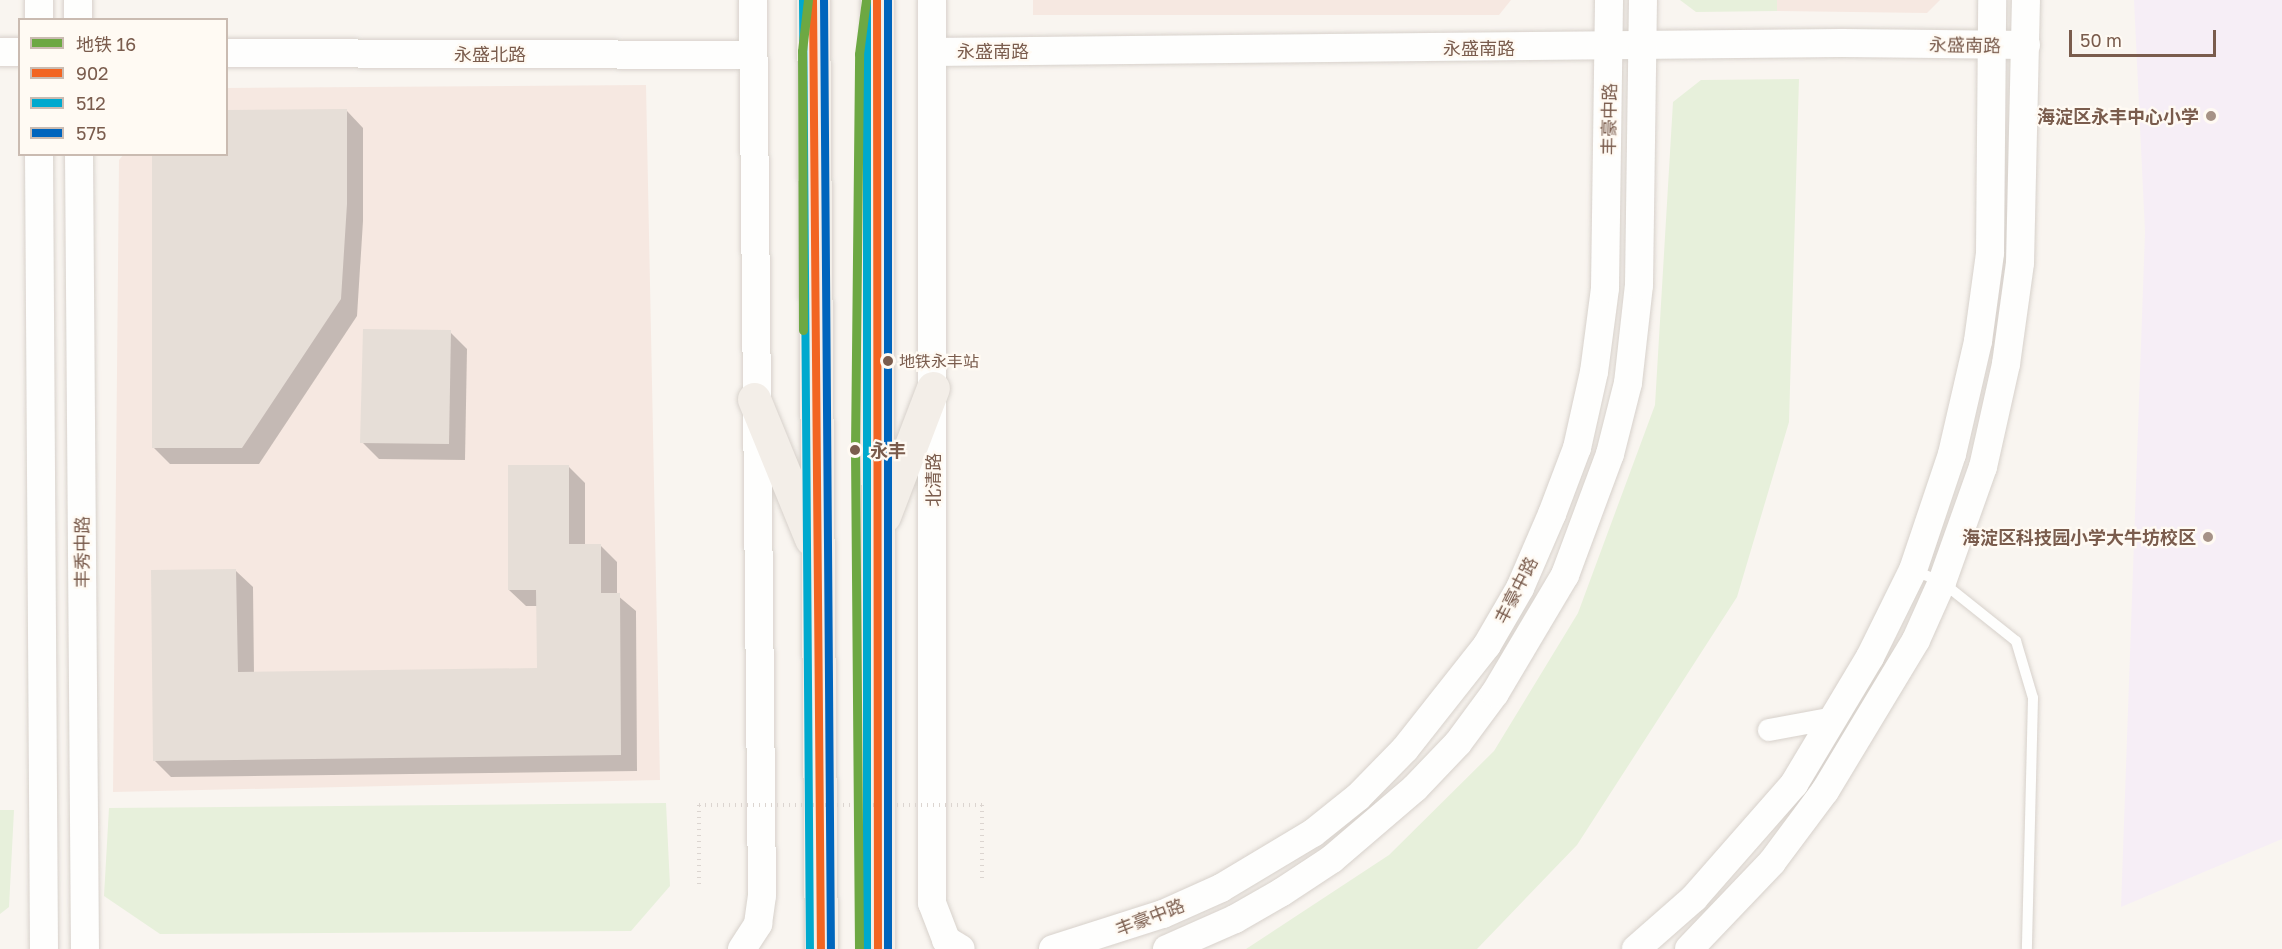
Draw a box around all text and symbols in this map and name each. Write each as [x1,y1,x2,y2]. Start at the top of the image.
legend [18,18,228,156]
scale bar [2072,18,2219,56]
text: 50 m [2080,29,2122,51]
text: 地铁 16 [76,33,136,55]
street label: 永盛南路 [1929,34,2001,56]
street label: 永盛南路 [1443,37,1515,59]
street label: 永盛南路 [957,40,1029,62]
street label: 永盛北路 [454,43,526,65]
text: 902 [76,62,109,84]
street label: 丰豪中路 [1598,83,1620,155]
text: 512 [76,92,106,114]
place label: 海淀区永丰中心小学 [2037,105,2199,127]
marker: 海淀区永丰中心小学 [2204,109,2218,123]
text: 575 [76,122,106,144]
place label: 地铁永丰站 [899,351,979,371]
marker: 地铁永丰站 [882,355,894,367]
place label: 永丰 [870,439,906,461]
marker: 永丰 [845,440,865,460]
street label: 北清路 [922,453,944,507]
street label: 丰秀中路 [71,516,93,588]
place label: 海淀区科技园小学大牛坊校区 [1962,526,2196,548]
marker: 海淀区科技园小学大牛坊校区 [2201,530,2215,544]
street label: 丰豪中路 [1490,553,1542,627]
street label: 丰豪中路 [1113,894,1187,940]

